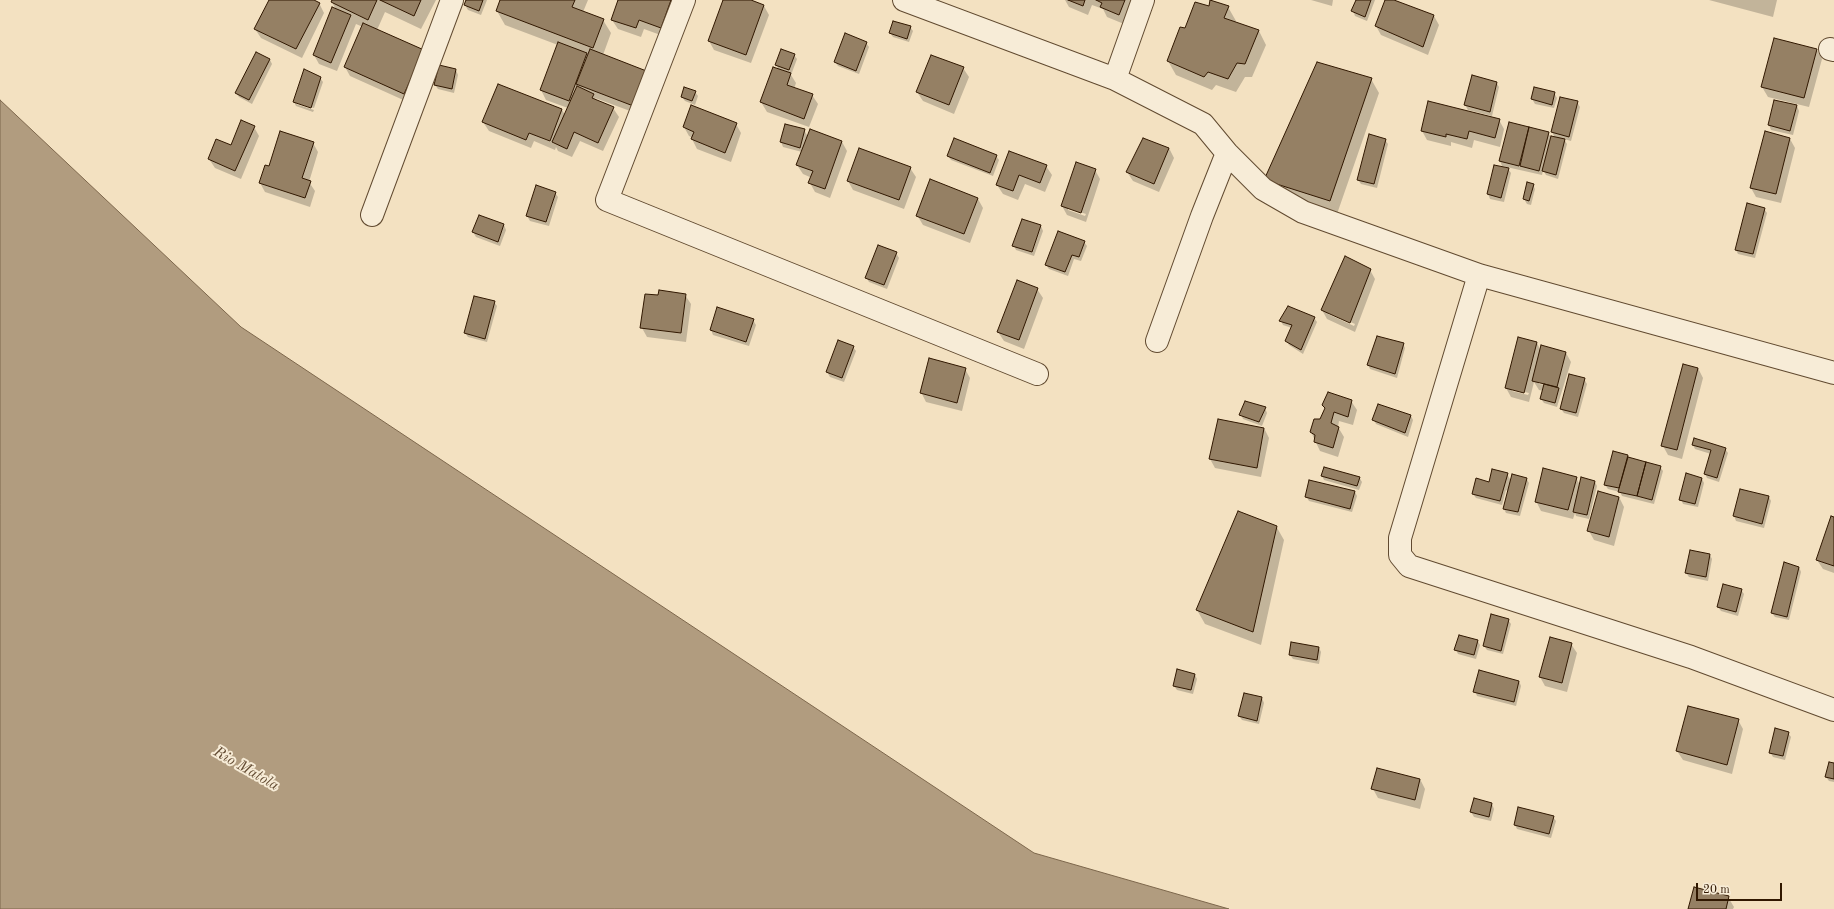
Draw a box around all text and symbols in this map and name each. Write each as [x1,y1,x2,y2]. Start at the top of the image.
water label: Rio Matola [210,743,282,795]
scale bar [1698,875,1784,901]
text: 20 m [1703,884,1730,896]

